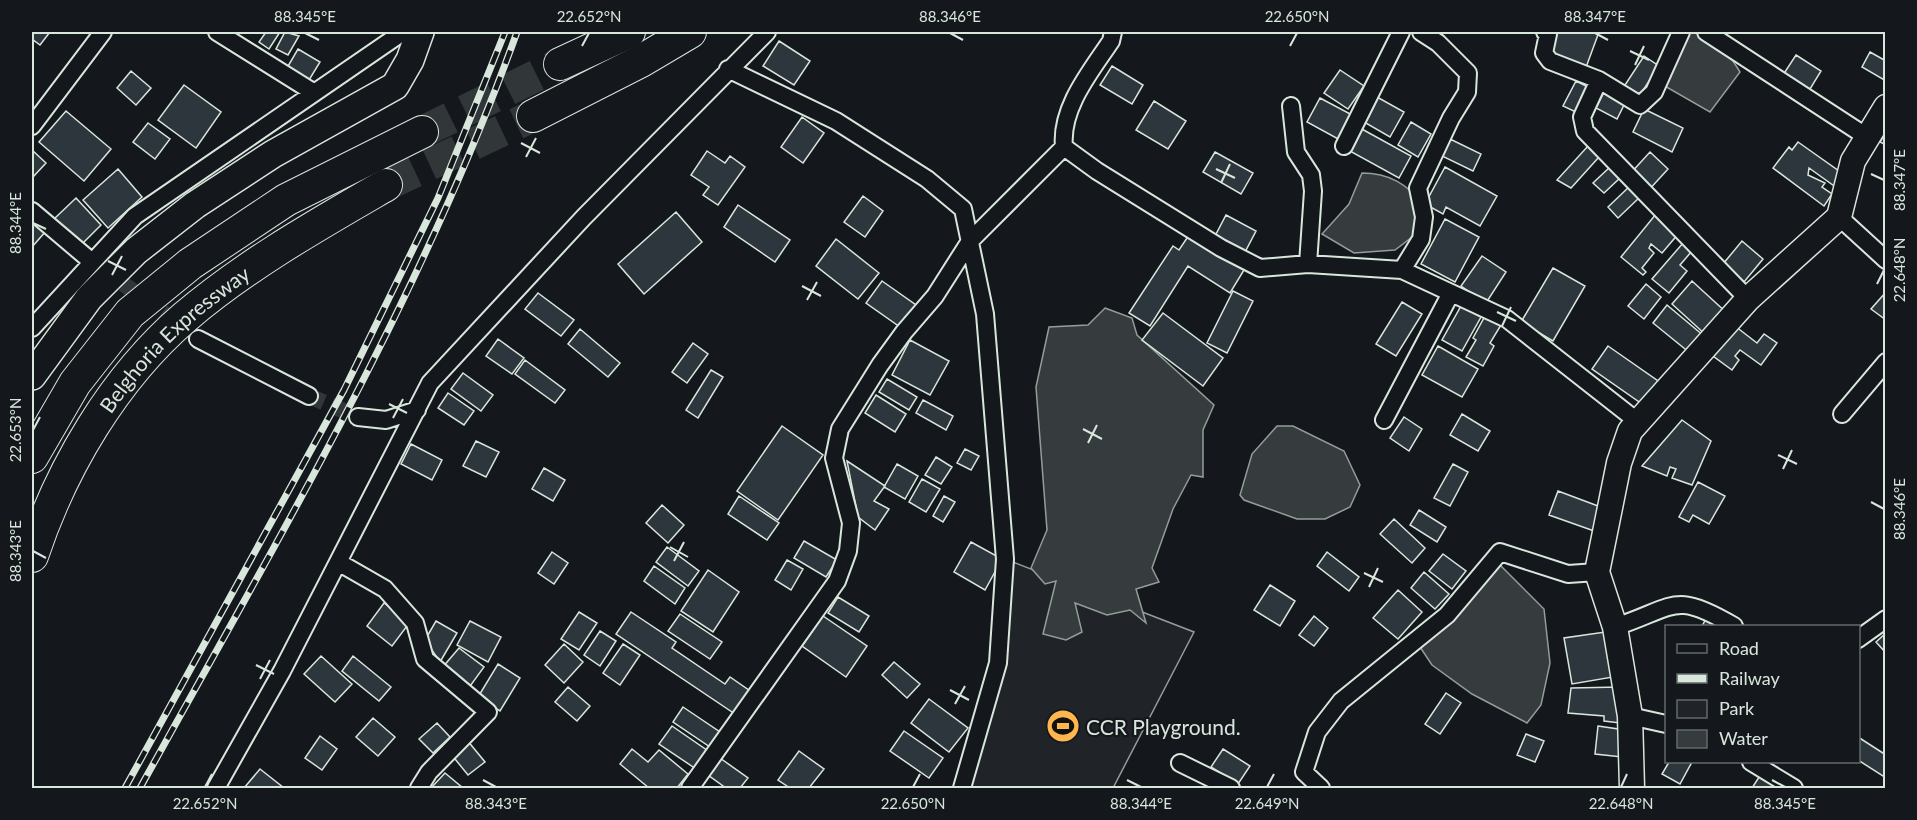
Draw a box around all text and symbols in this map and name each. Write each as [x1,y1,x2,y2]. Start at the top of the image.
text: 88.345°E [274,7,336,25]
text: 22.652°N [557,7,621,25]
text: 88.346°E [919,7,981,25]
text: 22.650°N [1265,7,1329,25]
text: 88.347°E [1564,7,1626,25]
text: 88.347°E [1890,149,1908,211]
text: 88.344°E [6,192,24,254]
text: 22.648°N [1890,238,1908,302]
street label: Belghoria Expressway [93,260,254,417]
text: 22.653°N [6,398,24,462]
text: 88.346°E [1890,478,1908,540]
text: 88.343°E [6,520,24,582]
legend [1665,625,1860,763]
text: Road [1719,637,1759,659]
text: Railway [1719,667,1780,689]
text: Park [1719,697,1755,719]
sports icon: CCR Playground. [1045,708,1081,744]
place label: CCR Playground. [1086,714,1241,739]
text: Water [1719,727,1768,749]
text: 22.652°N [173,794,237,812]
text: 88.343°E [465,794,527,812]
text: 22.650°N [881,794,945,812]
text: 88.344°E [1110,794,1172,812]
text: 22.649°N [1235,794,1299,812]
text: 22.648°N [1589,794,1653,812]
text: 88.345°E [1754,794,1816,812]

